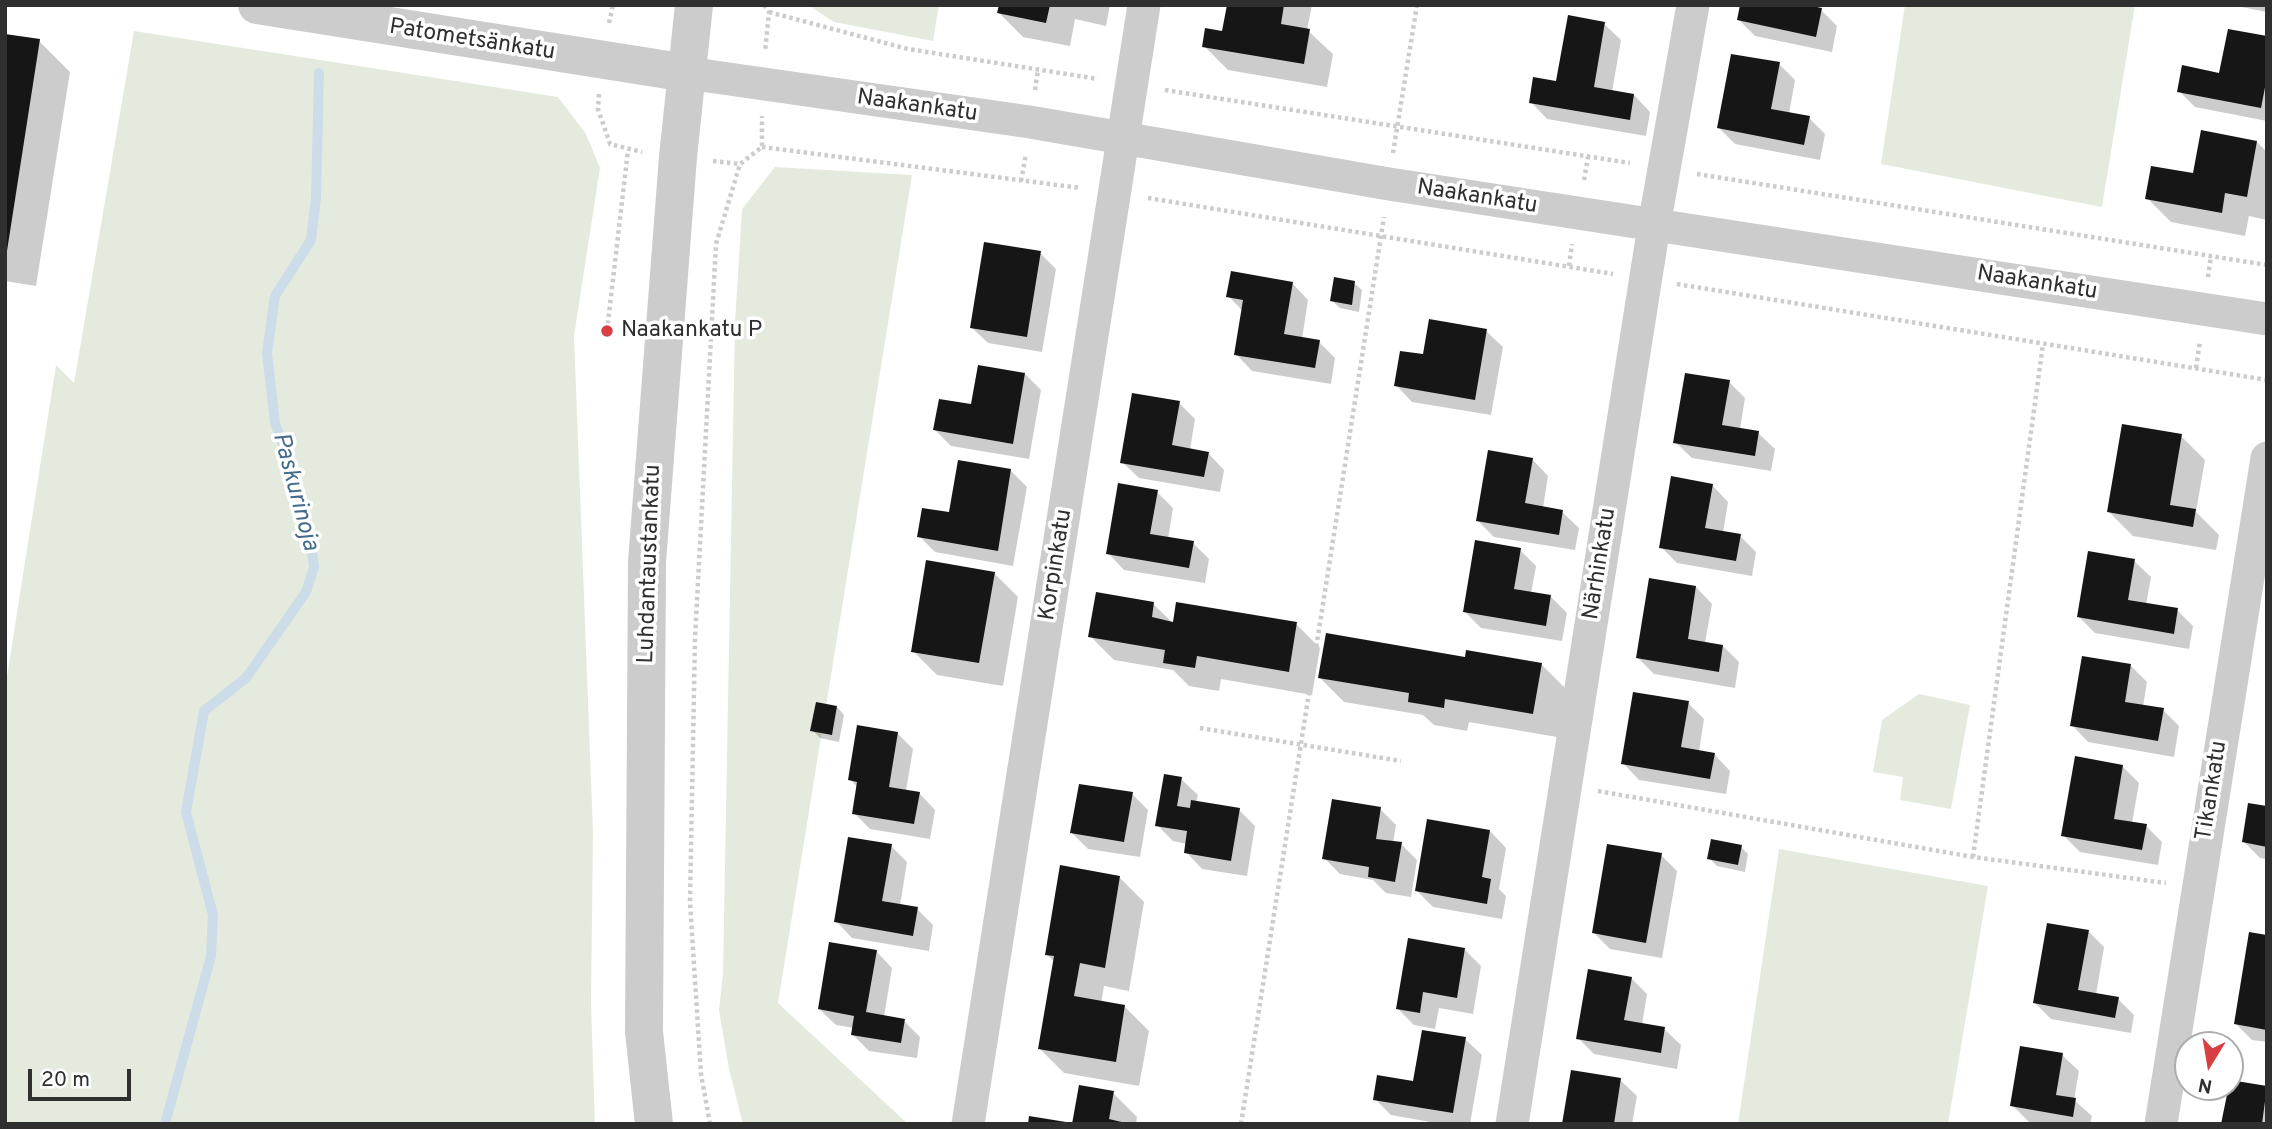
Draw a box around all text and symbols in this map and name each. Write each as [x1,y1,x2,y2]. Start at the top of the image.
street label: Patometsänkatu [387,14,557,68]
street label: Naakankatu [855,85,979,129]
street label: Naakankatu [1415,175,1539,221]
street label: Naakankatu [1975,261,2099,307]
place label: Naakankatu P [621,317,762,345]
marker: Naakankatu P [599,323,615,339]
water label: Paskurinoja [264,430,324,554]
street label: Luhdantaustankatu [634,464,668,664]
street label: Närhinkatu [1579,506,1623,622]
street label: Korpinkatu [1035,507,1079,623]
street label: Tikankatu [2191,739,2235,843]
north arrow [2174,1031,2244,1101]
scale bar [32,1056,135,1100]
text: 20 m [41,1067,90,1094]
text: N [2196,1072,2214,1098]

